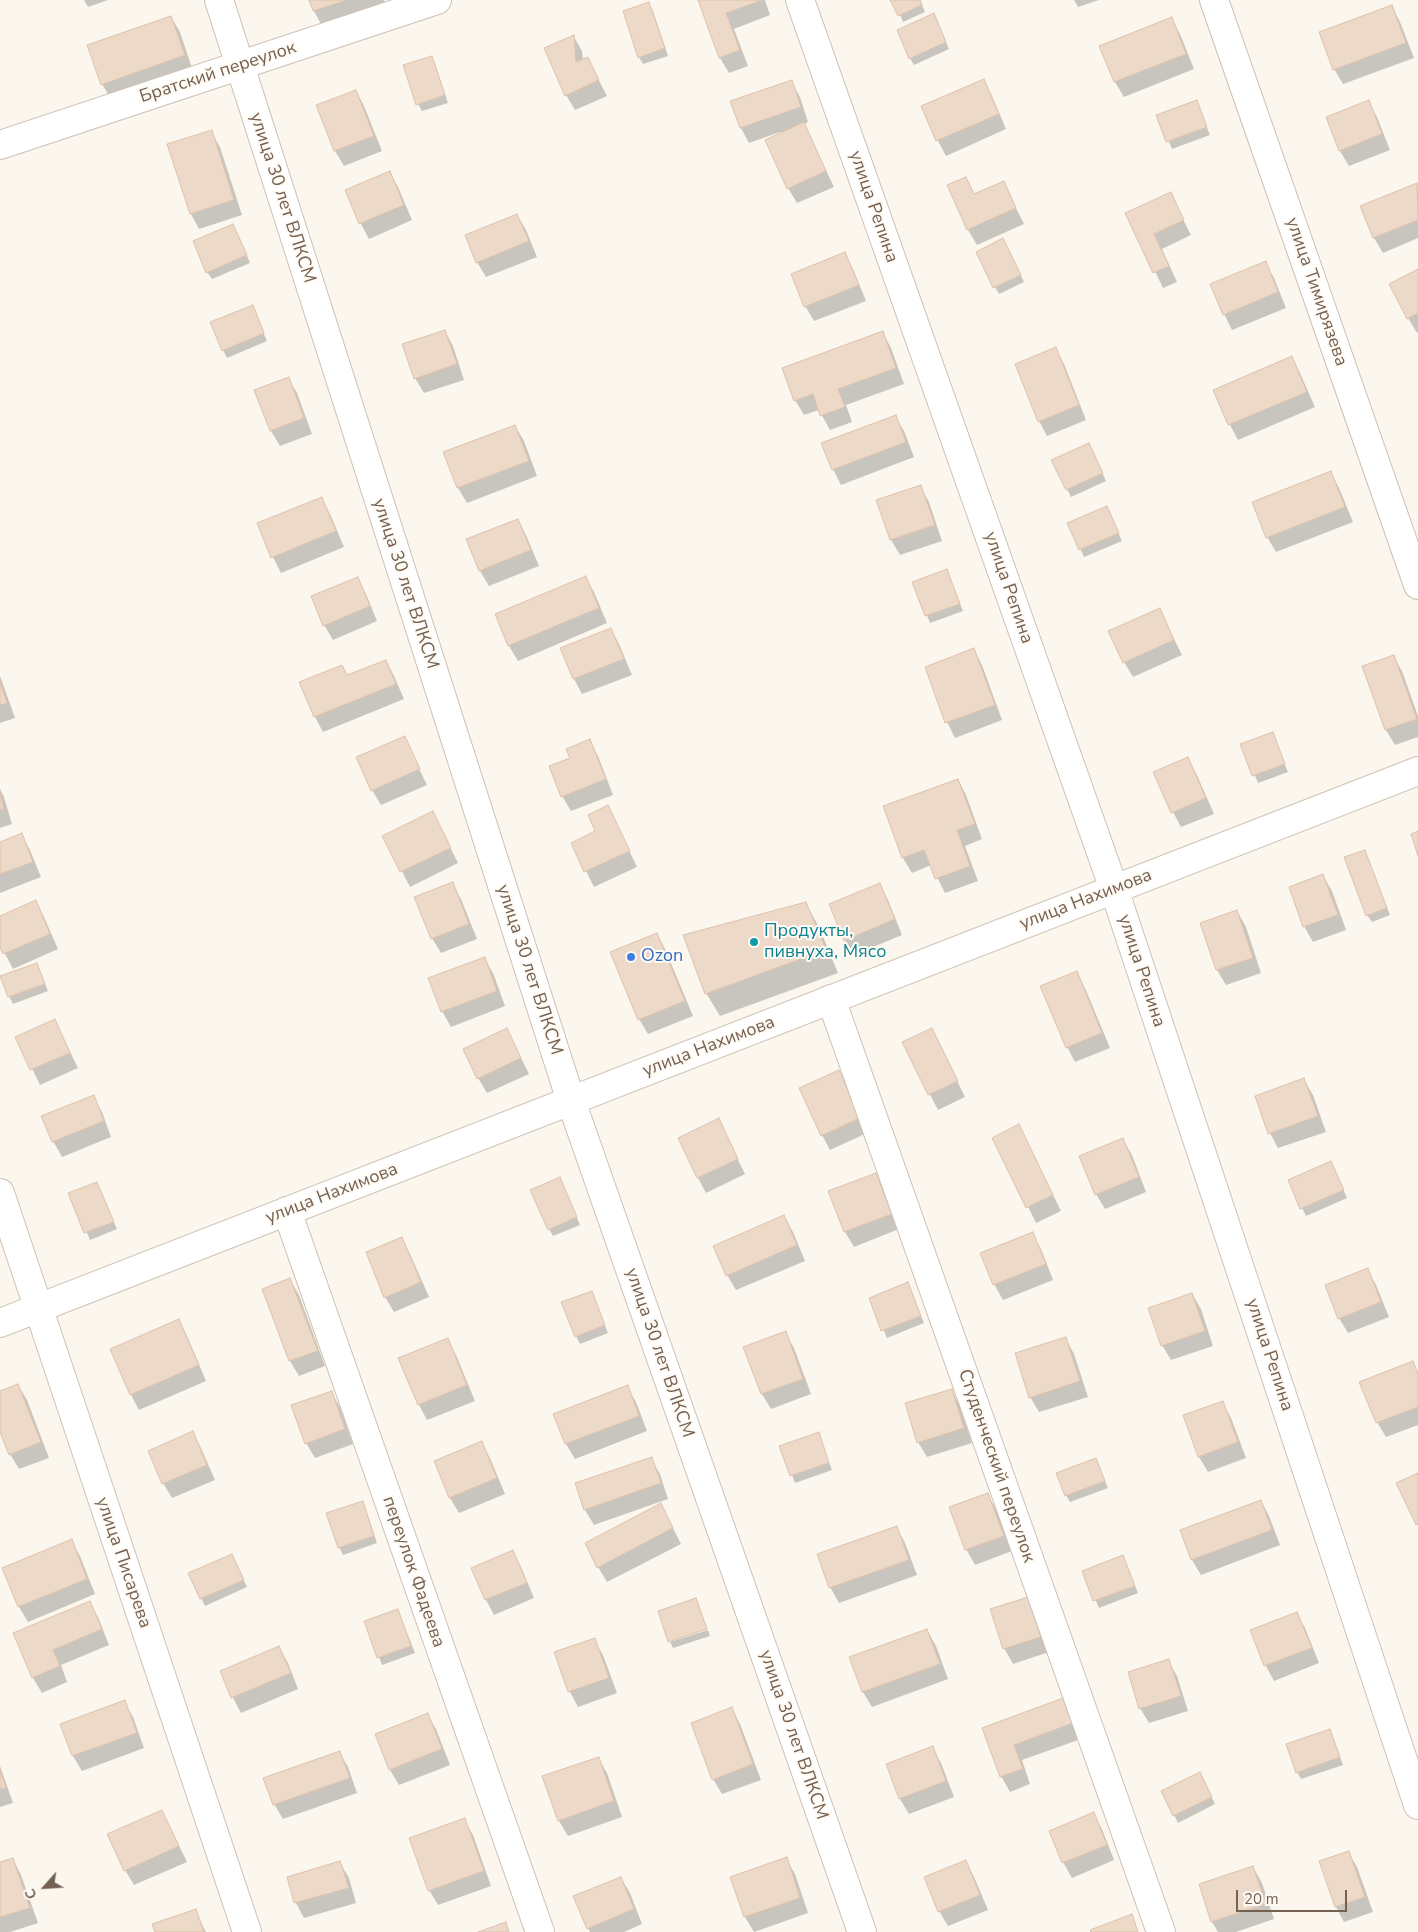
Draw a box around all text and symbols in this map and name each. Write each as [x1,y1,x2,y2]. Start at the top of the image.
street label: Братский переулок [137,37,299,109]
street label: улица 30 лет ВЛКСМ [244,110,320,286]
street label: улица Репина [844,148,902,266]
street label: улица Тимирязева [1280,215,1352,369]
street label: улица 30 лет ВЛКСМ [367,496,443,672]
street label: улица Репина [979,529,1037,647]
street label: улица Нахимова [1017,865,1155,935]
street label: улица 30 лет ВЛКСМ [491,882,567,1058]
street label: улица Репина [1113,912,1169,1030]
place label: Продукты, пивнуха, Мясо [764,921,887,964]
marker: Продукты, пивнуха, Мясо [748,936,760,948]
place label: Ozon [641,946,683,968]
marker: Ozon [625,951,637,963]
street label: улица Нахимова [640,1012,778,1082]
street label: улица Нахимова [263,1159,401,1229]
street label: улица 30 лет ВЛКСМ [620,1265,698,1441]
street label: улица Репина [1241,1296,1297,1414]
street label: Студенческий переулок [953,1366,1039,1566]
street label: переулок Фадеева [377,1493,449,1651]
street label: улица Писарева [90,1495,156,1631]
street label: улица 30 лет ВЛКСМ [754,1647,832,1823]
north arrow [20,1862,70,1912]
scale bar [1238,1880,1349,1912]
text: С [20,1885,42,1902]
text: 20 m [1244,1889,1279,1909]

